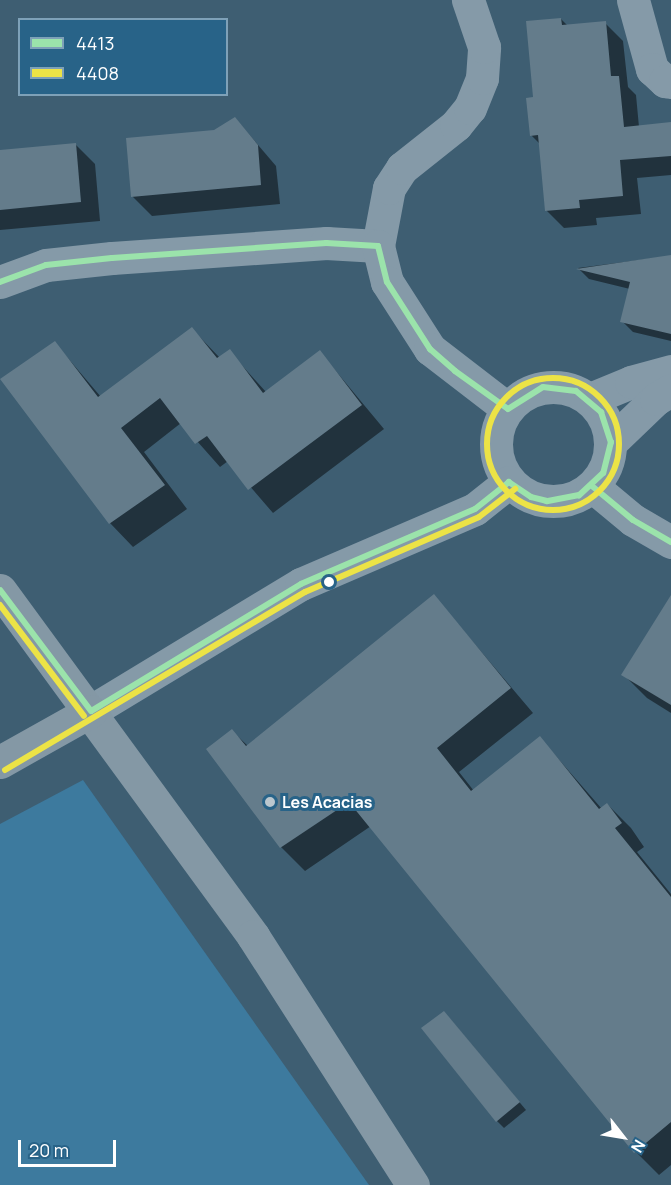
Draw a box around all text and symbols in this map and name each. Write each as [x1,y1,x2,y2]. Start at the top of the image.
legend [18,18,228,96]
text: 4413 [76,31,114,55]
text: 4408 [76,61,119,85]
unlabelled marker [323,576,335,588]
place label: Les Acacias [282,792,372,812]
marker: Les Acacias [263,795,277,809]
north arrow [593,1107,653,1167]
scale bar [21,1128,118,1166]
text: N [626,1136,651,1157]
text: 20 m [29,1138,69,1162]

